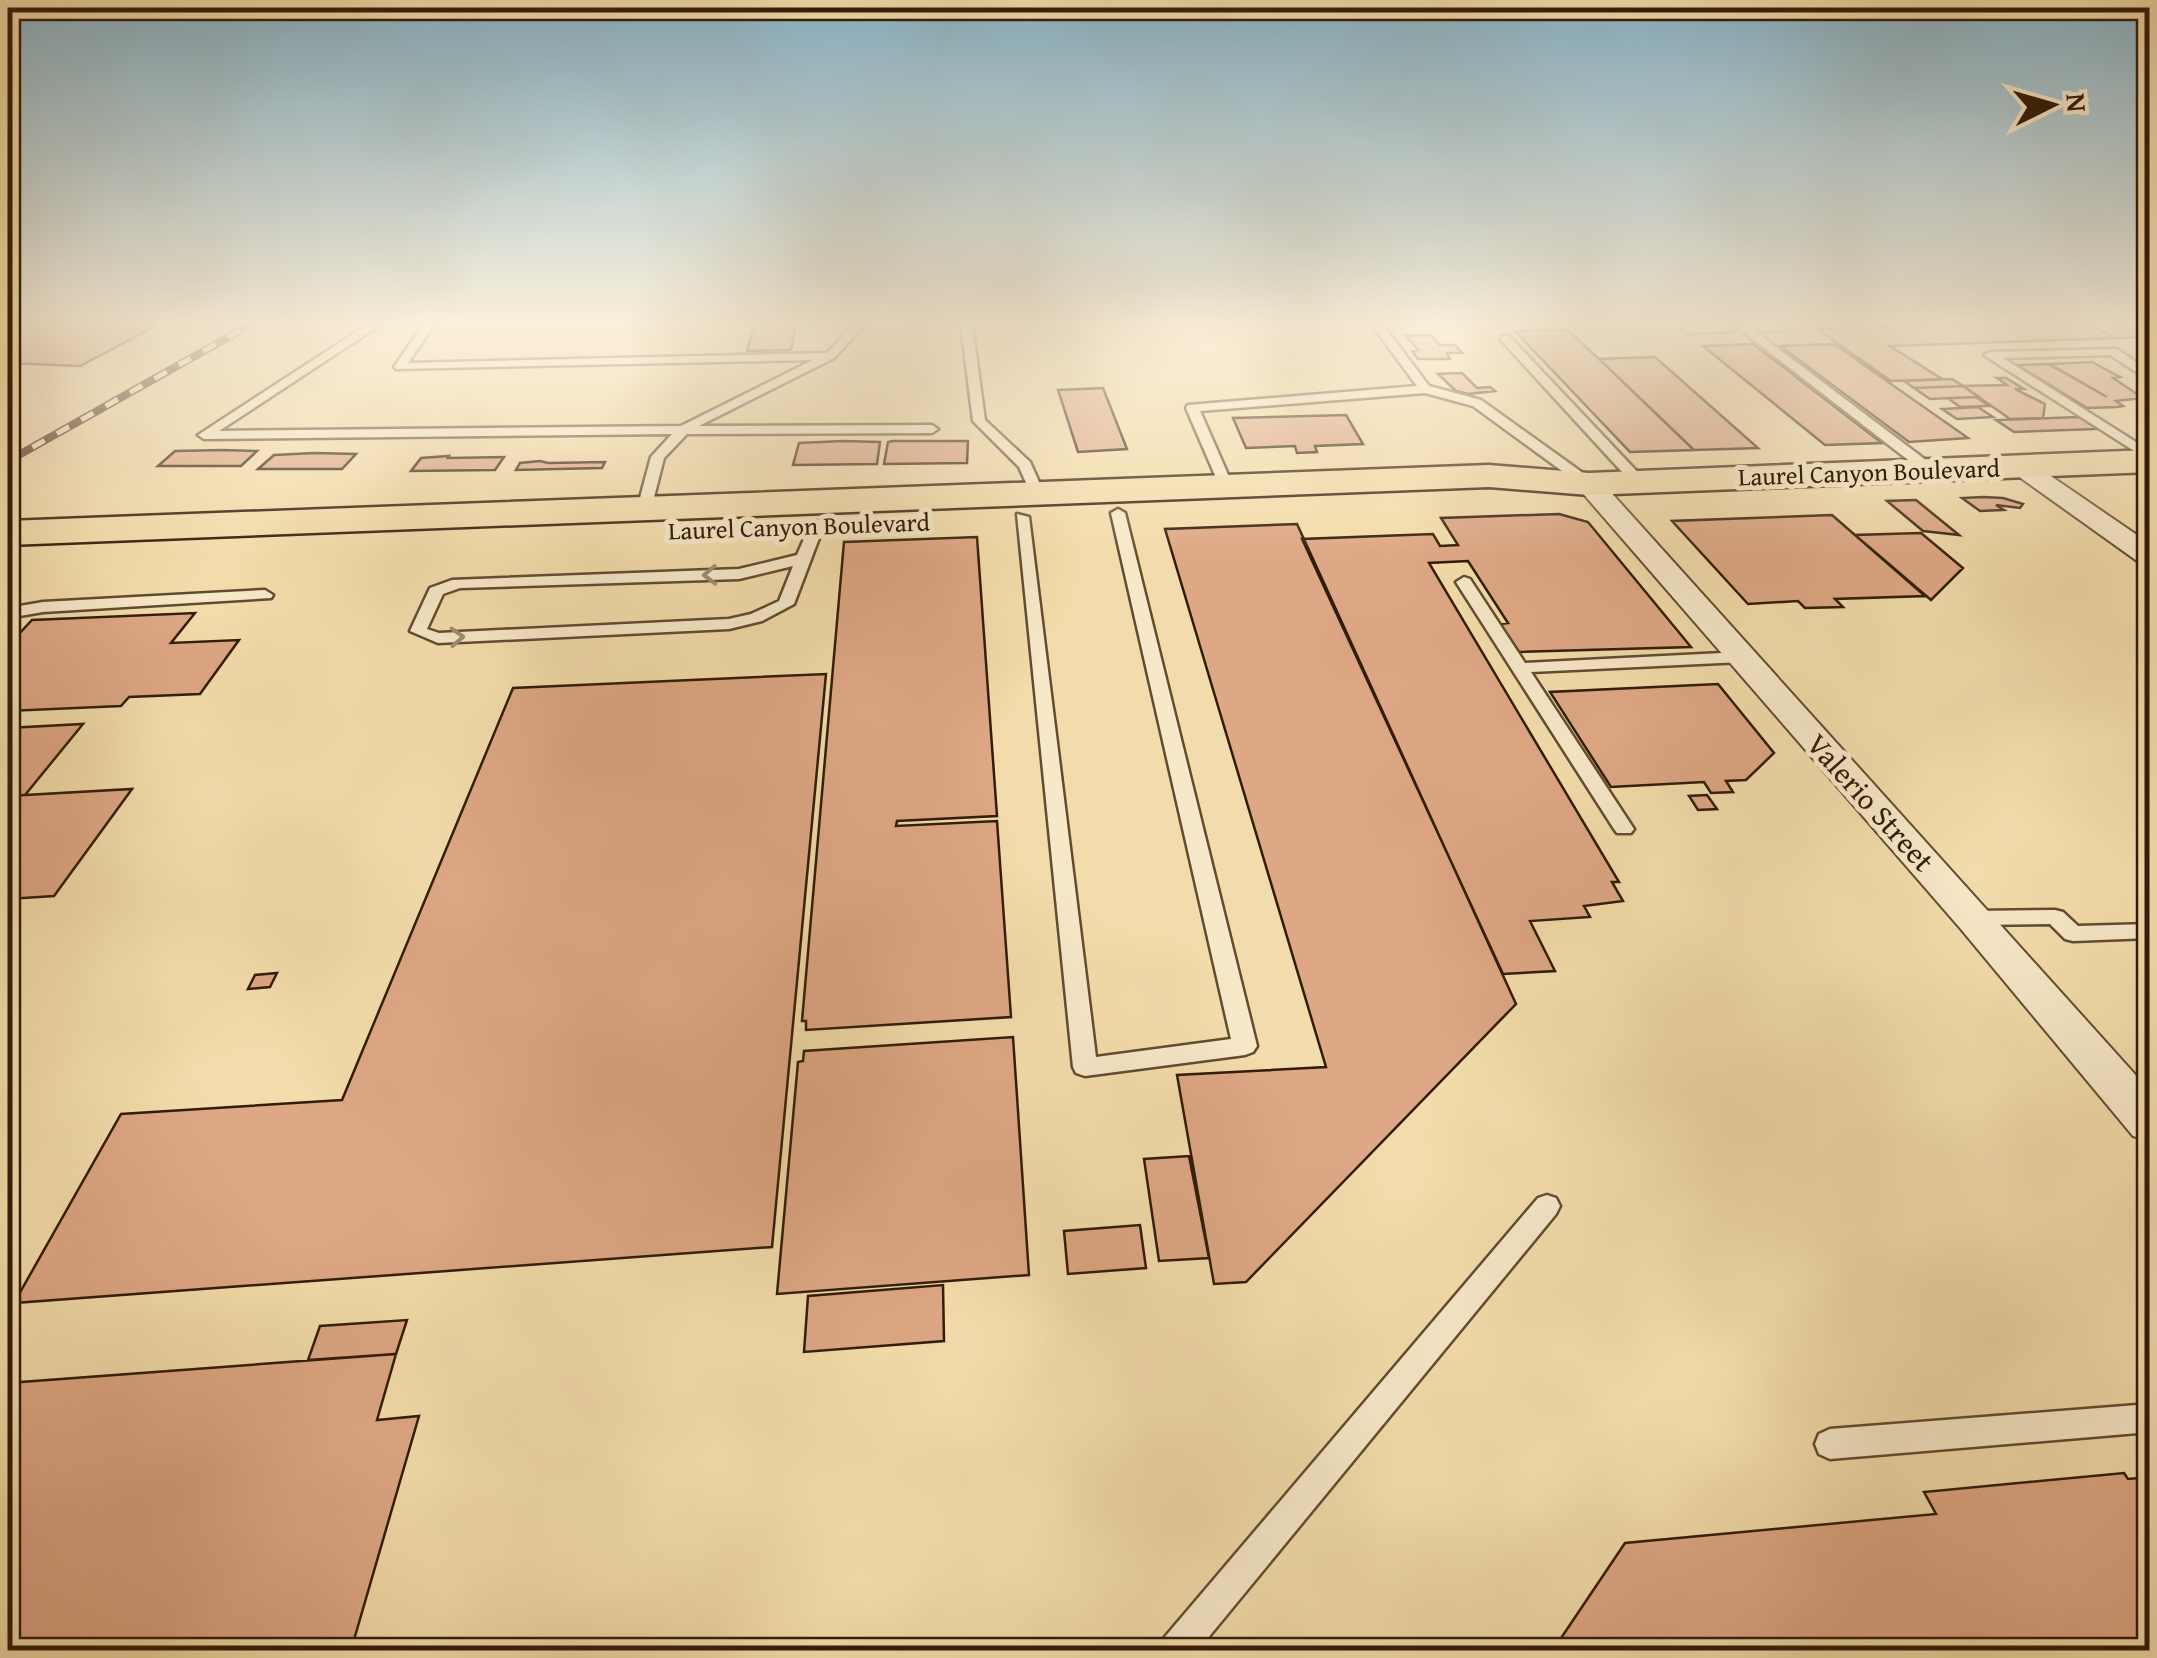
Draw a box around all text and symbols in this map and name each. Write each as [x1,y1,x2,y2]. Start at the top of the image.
north arrow [2002,55,2102,155]
text: N [2056,92,2099,114]
street label: Laurel Canyon Boulevard [1738,449,2001,495]
street label: Laurel Canyon Boulevard [668,503,931,549]
one-way arrow [702,564,718,585]
one-way arrow [450,626,466,647]
street label: Valerio Street [1797,723,1946,881]

